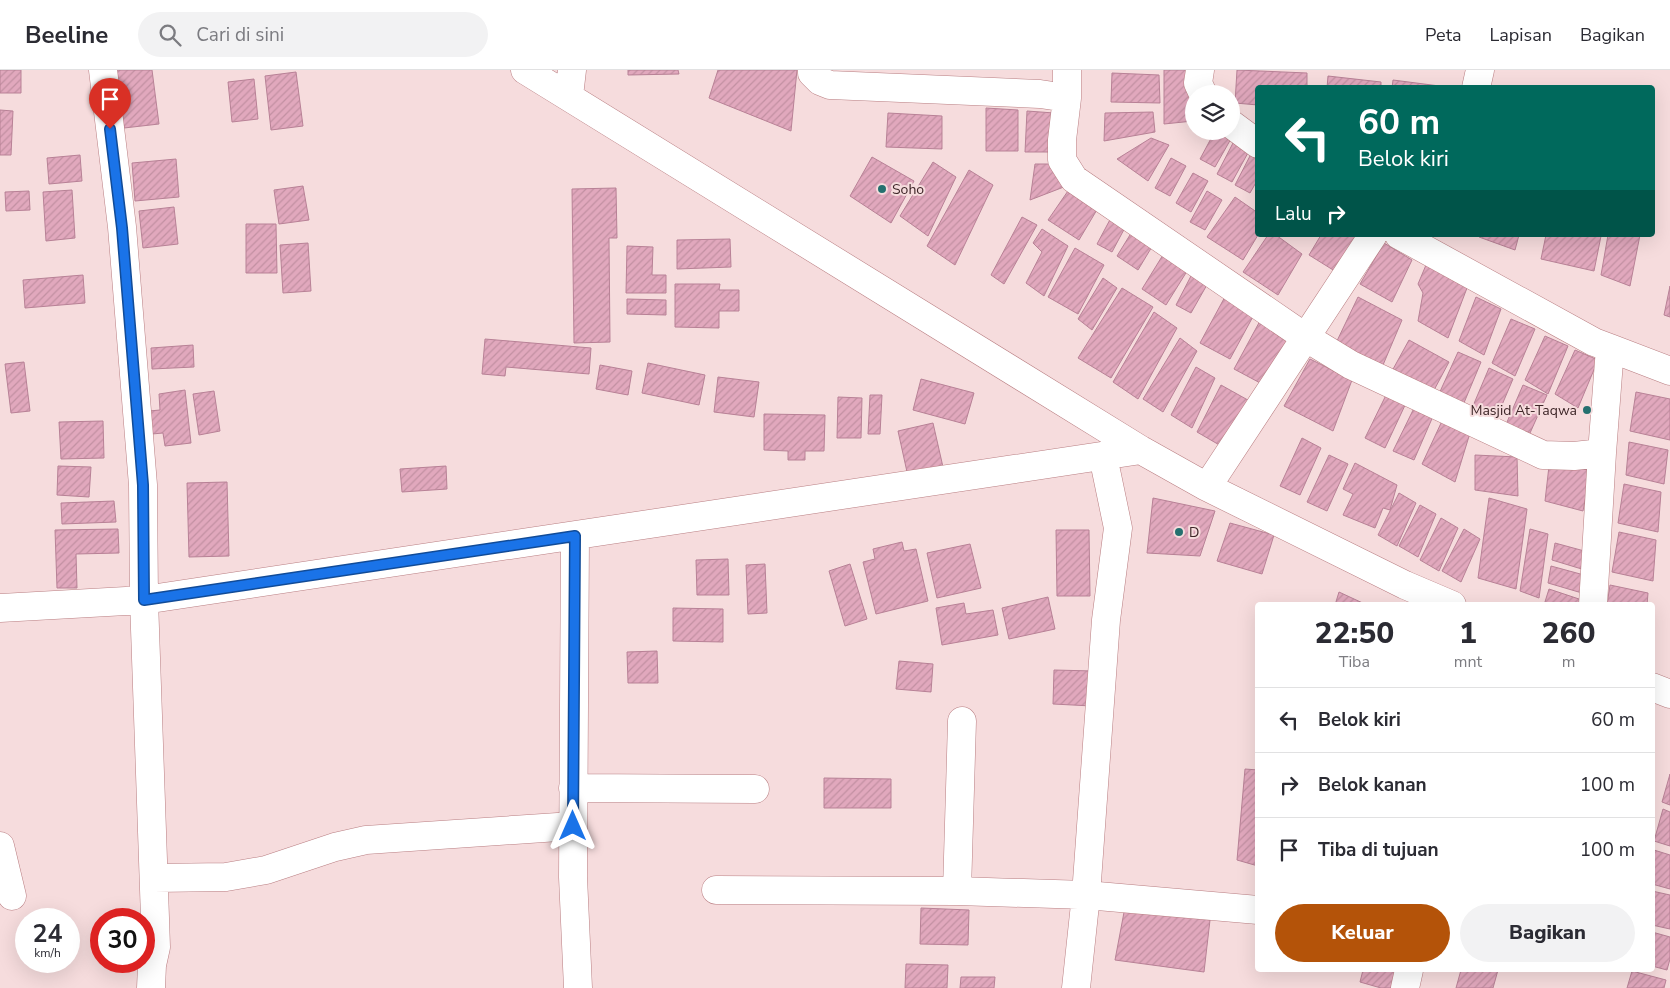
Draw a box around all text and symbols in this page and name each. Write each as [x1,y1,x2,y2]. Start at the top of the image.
search box [138,12,488,57]
text: Beeline [25,19,108,51]
icon: search [156,21,184,49]
text: Cari di sini [196,22,284,48]
text: Peta [1425,23,1461,47]
text: Lapisan [1489,23,1552,47]
text: Bagikan [1580,23,1645,47]
pin [89,78,131,129]
icon: arrive [96,85,124,113]
map controls [1185,85,1240,140]
button: layers [1185,85,1240,140]
text: 60 m [1358,99,1440,146]
icon: left [1275,105,1340,170]
text: Belok kiri [1358,144,1449,174]
place label: Soho [892,180,924,199]
marker: Soho [876,183,888,195]
icon: right [1322,200,1350,228]
text: Lalu [1275,201,1312,227]
place label: Masjid At-Taqwa [1470,401,1577,420]
marker: Masjid At-Taqwa [1581,404,1593,416]
place label: D [1189,523,1199,542]
marker: D [1173,526,1185,538]
text: 22:50 [1314,613,1394,654]
text: 1 [1459,613,1477,654]
text: 260 [1542,613,1596,654]
text: Tiba [1339,651,1370,673]
text: mnt [1454,651,1482,673]
text: m [1562,651,1575,673]
icon: left [1275,706,1303,734]
text: Belok kiri [1318,707,1401,733]
text: 60 m [1591,707,1635,733]
icon: right [1275,771,1303,799]
text: Belok kanan [1318,772,1427,798]
text: 100 m [1580,772,1635,798]
position arrow [546,799,598,851]
icon: arrive [1275,836,1303,864]
text: Tiba di tujuan [1318,837,1439,863]
text: 100 m [1580,837,1635,863]
button: Keluar [1275,904,1450,962]
button: Bagikan [1460,904,1635,962]
speed limit sign: 30 [90,908,155,973]
text: 24 [32,917,63,951]
text: km/h [34,945,61,961]

